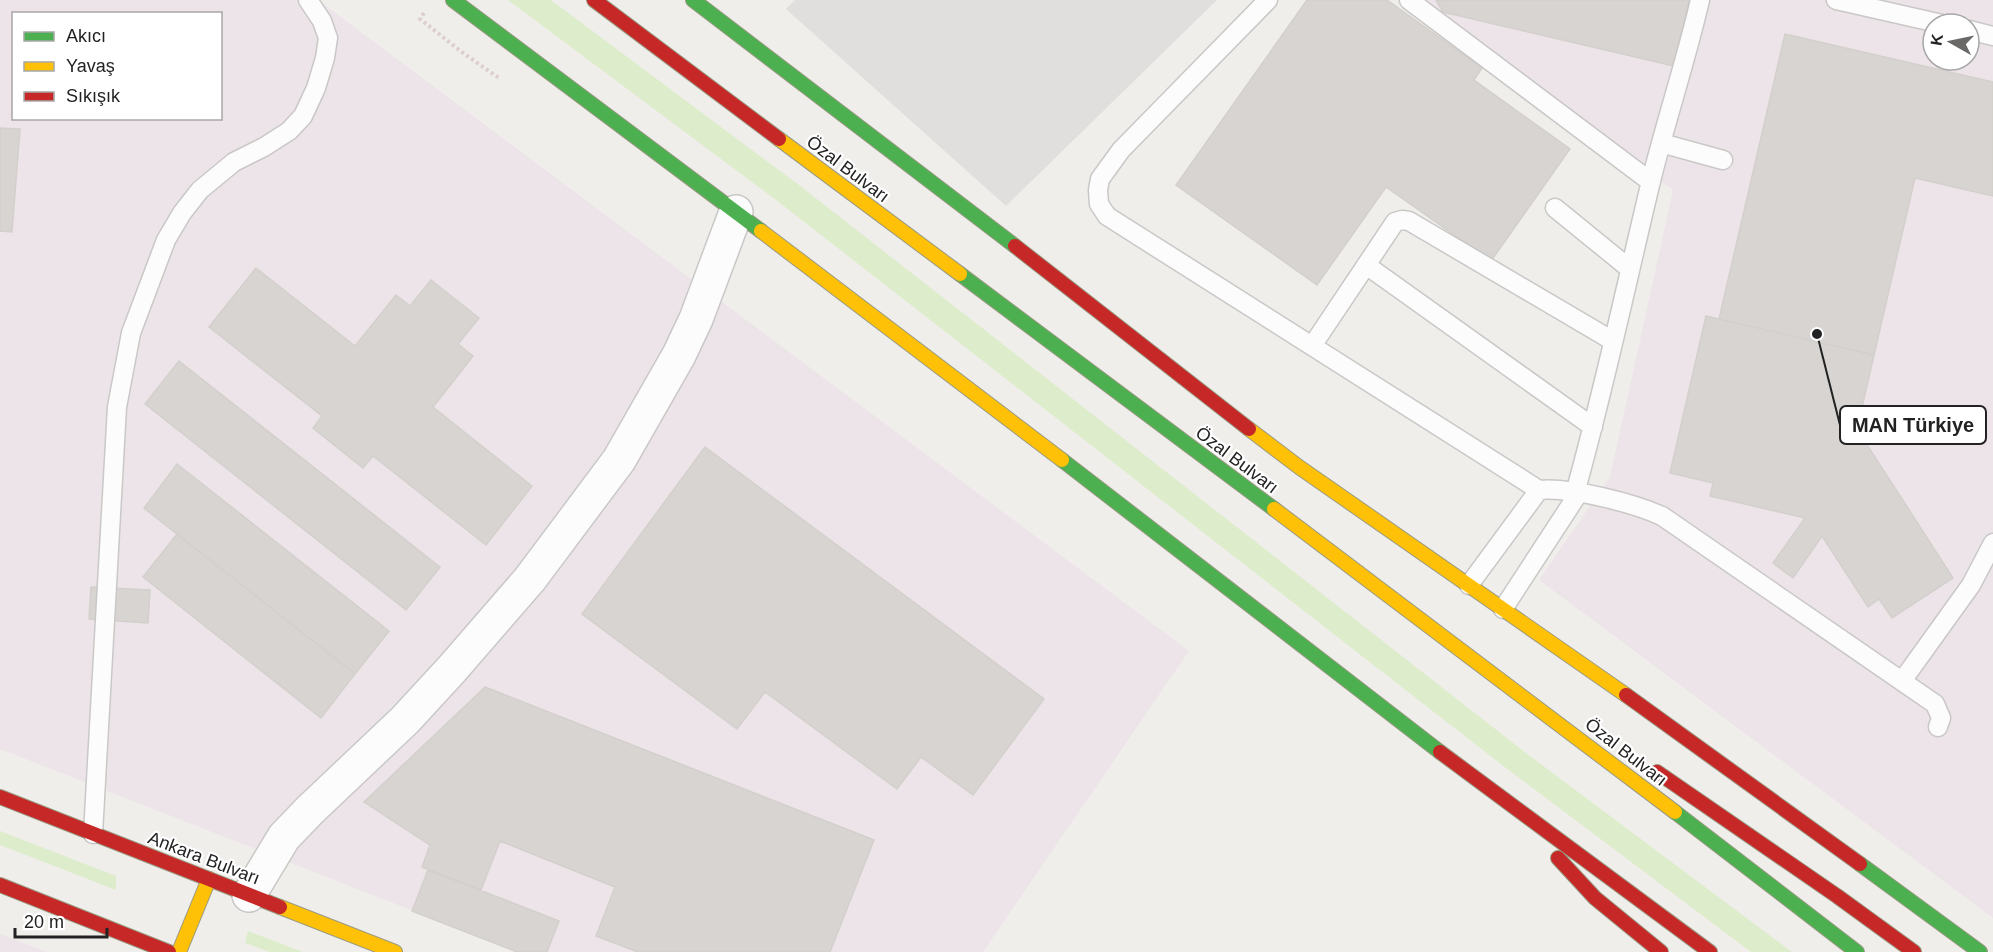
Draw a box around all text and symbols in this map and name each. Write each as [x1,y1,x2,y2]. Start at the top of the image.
legend [12,12,222,120]
north arrow [1921,12,1981,72]
text: Akıcı [66,26,106,46]
text: K [1927,32,1946,47]
text: Yavaş [66,56,115,76]
text: Sıkışık [66,86,121,106]
street label: Özal Bulvarı [803,132,893,206]
callout: MAN Türkiye [1840,406,1986,444]
text: MAN Türkiye [1852,414,1974,436]
street label: Özal Bulvarı [1192,423,1282,497]
street label: Özal Bulvarı [1581,714,1671,790]
street label: Ankara Bulvarı [145,828,263,888]
scale bar [15,901,106,939]
text: 20 m [24,912,64,932]

